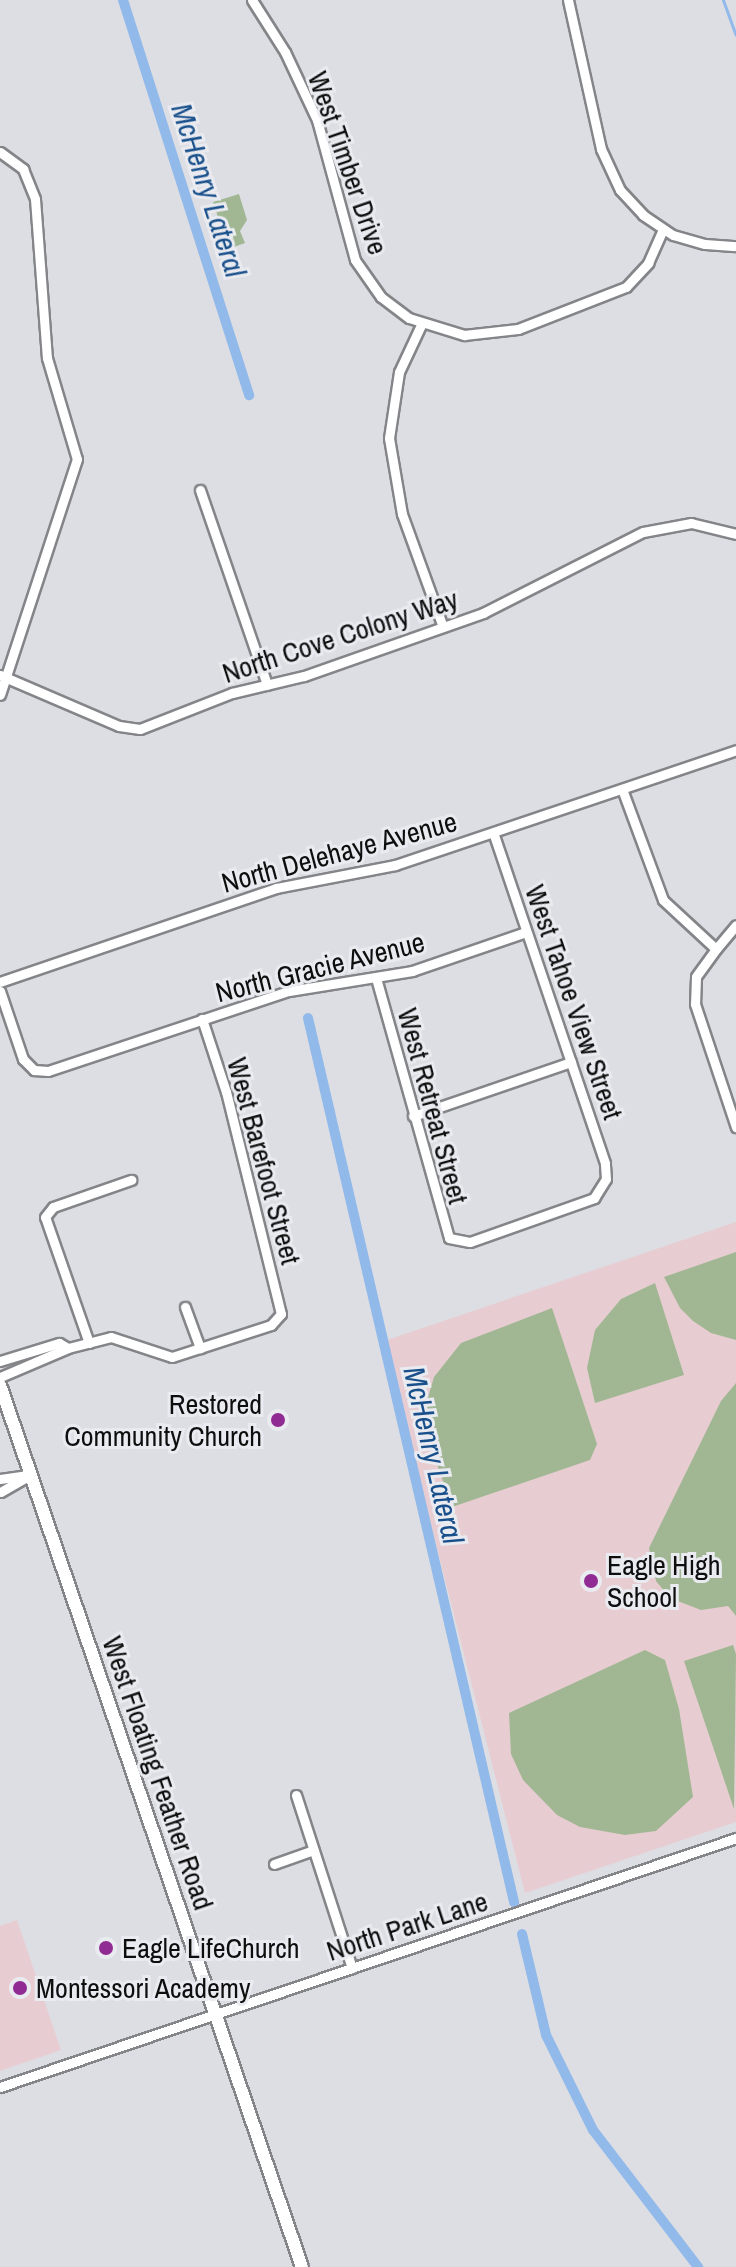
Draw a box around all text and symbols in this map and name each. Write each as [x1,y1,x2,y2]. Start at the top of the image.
street label: West Timber Drive [301,67,395,259]
water label: McHenry Lateral [164,99,254,281]
street label: North Cove Colony Way [218,582,462,690]
street label: North Delehaye Avenue [217,804,461,900]
street label: West Tahoe View Street [518,880,630,1124]
street label: North Gracie Avenue [211,925,429,1009]
street label: West Retreat Street [391,1004,475,1208]
street label: West Barefoot Street [220,1054,308,1268]
water label: McHenry Lateral [396,1363,472,1547]
place label: Restored Community Church [64,1387,262,1453]
marker: Restored Community Church [269,1411,287,1429]
place label: Eagle High School [607,1548,721,1614]
marker: Eagle High School [582,1572,600,1590]
street label: West Floating Feather Road [95,1632,221,1914]
street label: North Park Lane [322,1884,492,1968]
place label: Eagle LifeChurch [122,1931,299,1965]
marker: Eagle LifeChurch [97,1939,115,1957]
place label: Montessori Academy [36,1971,252,2005]
marker: Montessori Academy [11,1979,29,1997]

